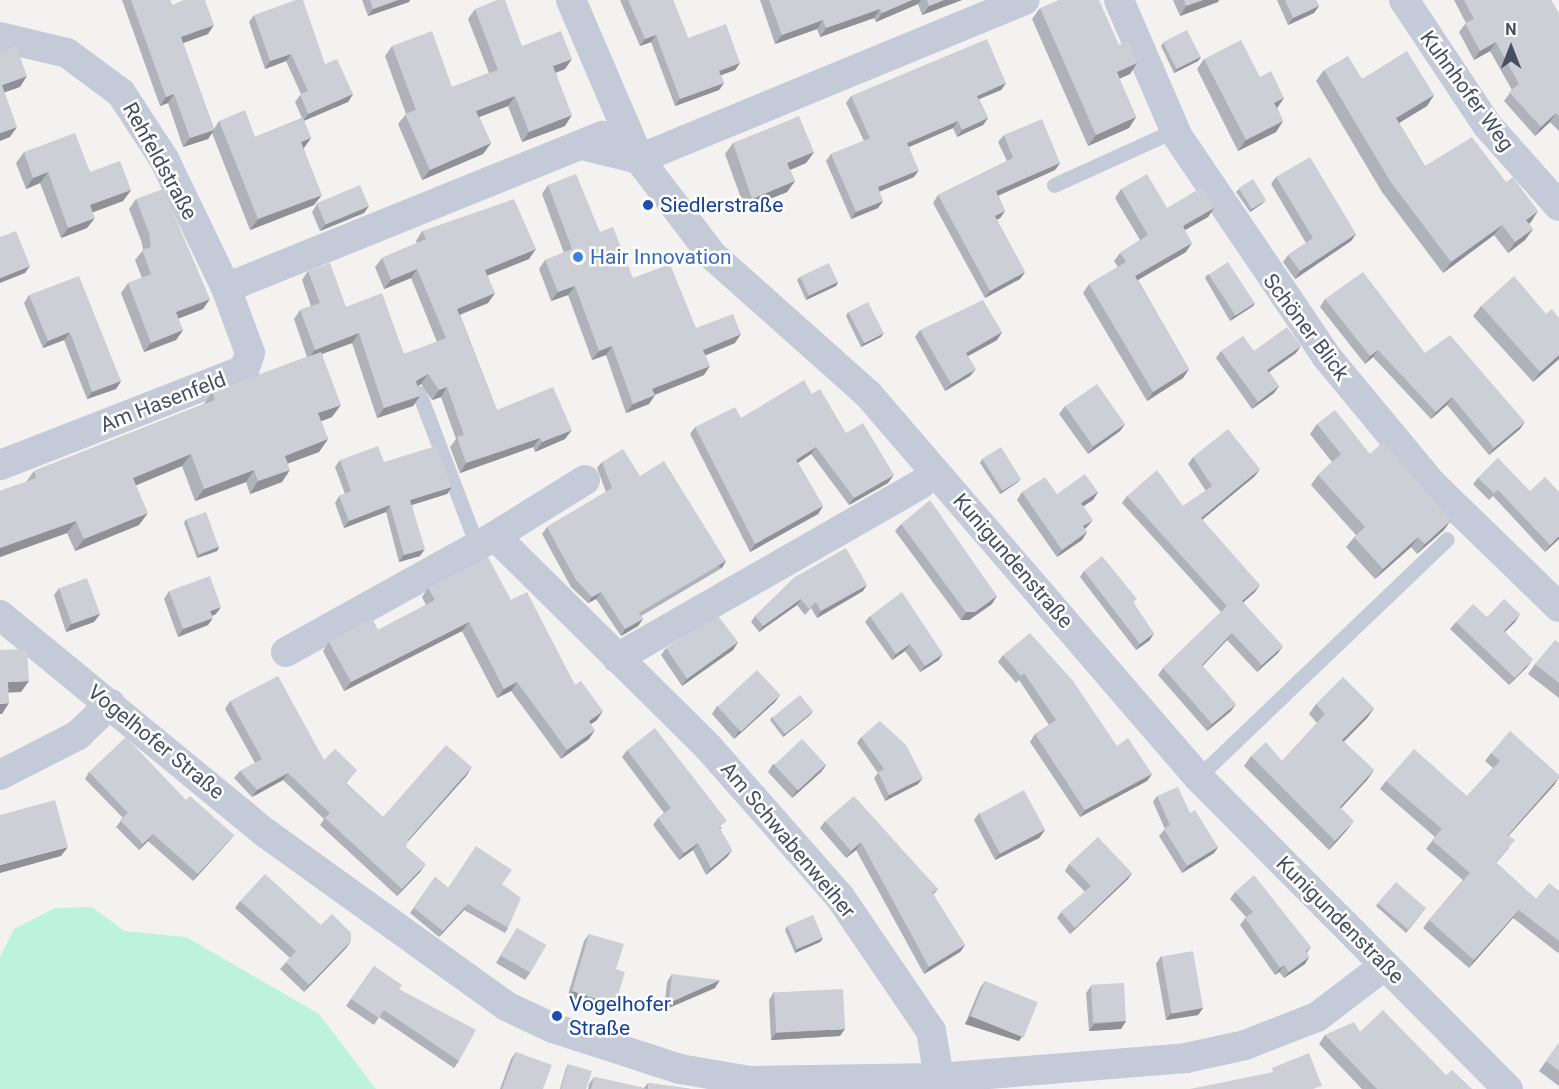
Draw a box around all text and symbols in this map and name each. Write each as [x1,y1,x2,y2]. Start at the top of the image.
north arrow [1481,18,1541,78]
text: N [1505,20,1517,39]
street label: Kuhnhofer Weg [1415,26,1519,156]
street label: Rehfeldstraße [117,98,203,224]
place label: Siedlerstraße [660,192,783,218]
marker: Siedlerstraße [641,198,655,212]
place label: Hair Innovation [590,244,732,270]
marker: Hair Innovation [571,250,585,264]
street label: Schöner Blick [1258,269,1354,385]
street label: Am Hasenfeld [97,367,229,437]
street label: Kunigundenstraße [948,488,1078,634]
street label: Vogelhofer Straße [83,679,229,805]
street label: Am Schwabenweiher [715,757,861,923]
street label: Kunigundenstraße [1271,851,1409,989]
place label: Vogelhofer Straße [569,991,671,1041]
marker: Vogelhofer Straße [550,1009,564,1023]

